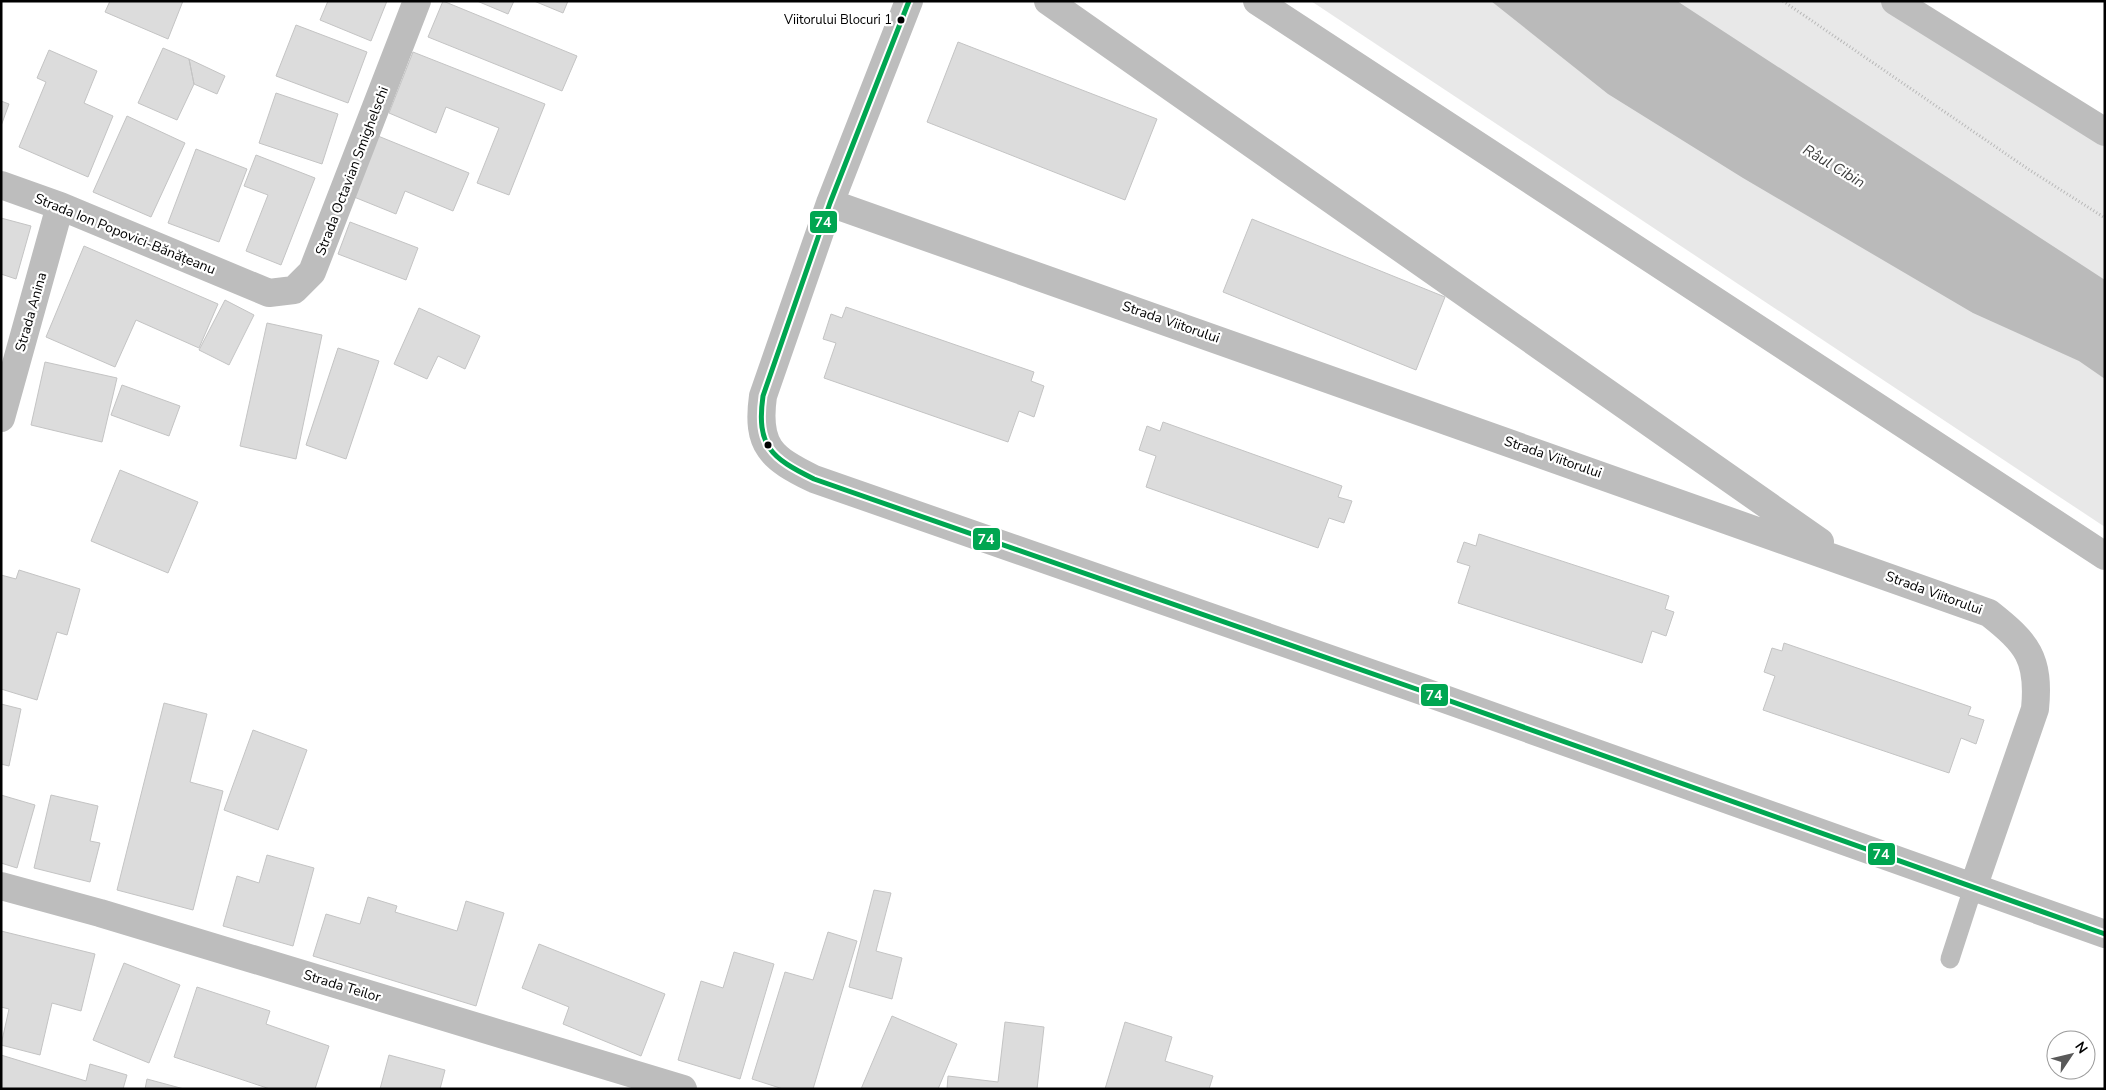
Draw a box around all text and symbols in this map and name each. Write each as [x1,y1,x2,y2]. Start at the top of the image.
place label: Viitorului Blocuri 1 [783,11,892,29]
marker: Viitorului Blocuri 1 [896,15,906,25]
street label: Strada Octavian Smighelschi [311,84,393,258]
water label: Râul Cibin [1799,140,1869,192]
street label: Strada Ion Popovici-Bănățeanu [31,189,219,279]
line badge: 74 [809,210,838,234]
text: 74 [815,213,832,232]
street label: Strada Anina [11,270,51,354]
street label: Strada Viitorului [1120,296,1222,348]
street label: Strada Viitorului [1502,431,1604,483]
unlabelled marker [763,440,773,450]
line badge: 74 [972,527,1001,551]
text: 74 [978,530,995,549]
street label: Strada Viitorului [1883,567,1985,619]
line badge: 74 [1420,683,1449,707]
text: 74 [1426,686,1443,705]
line badge: 74 [1867,842,1896,866]
text: 74 [1873,845,1890,864]
street label: Strada Teilor [301,965,383,1007]
north arrow [2046,1030,2096,1080]
text: N [2070,1038,2092,1058]

